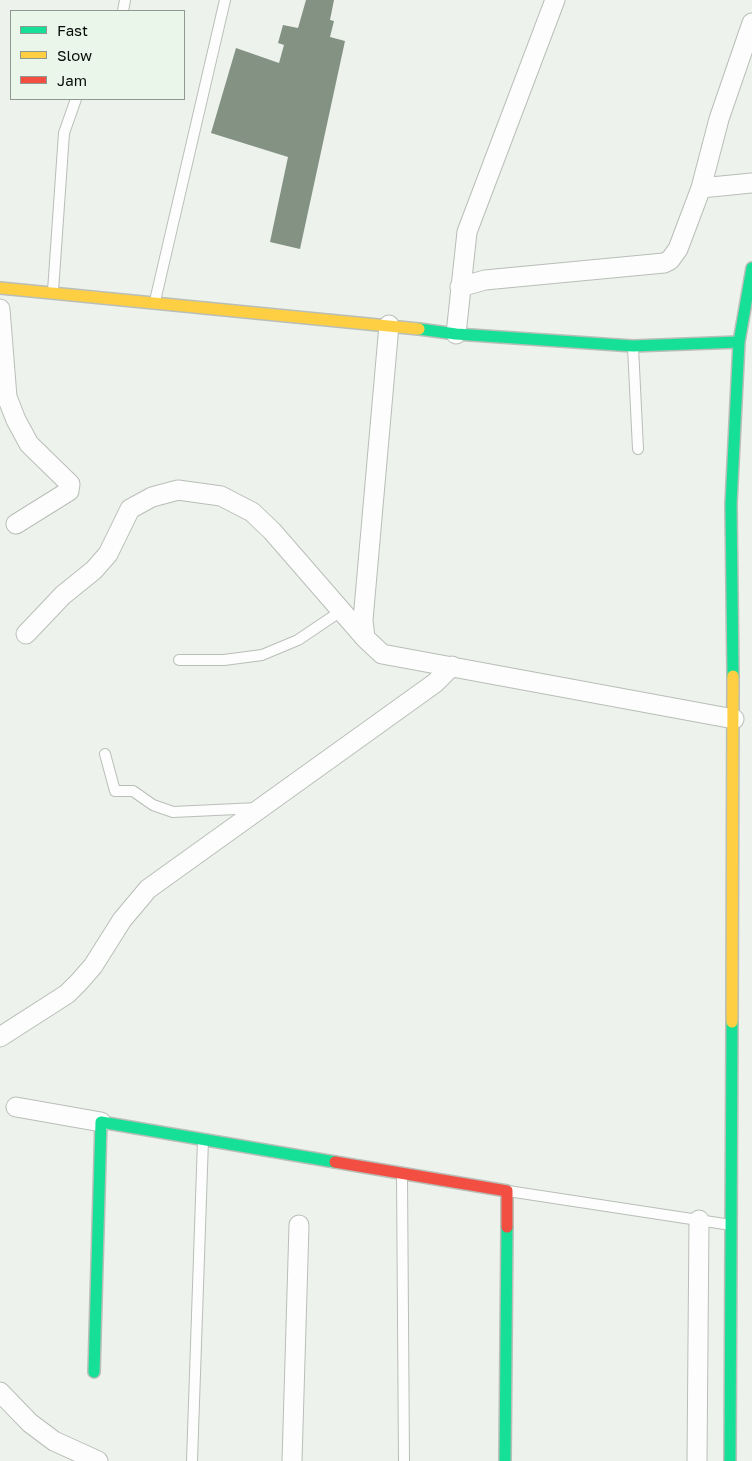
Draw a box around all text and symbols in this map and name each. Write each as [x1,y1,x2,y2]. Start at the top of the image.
legend [10,10,185,100]
text: Fast [57,21,88,39]
text: Slow [57,46,92,64]
text: Jam [57,71,87,89]

